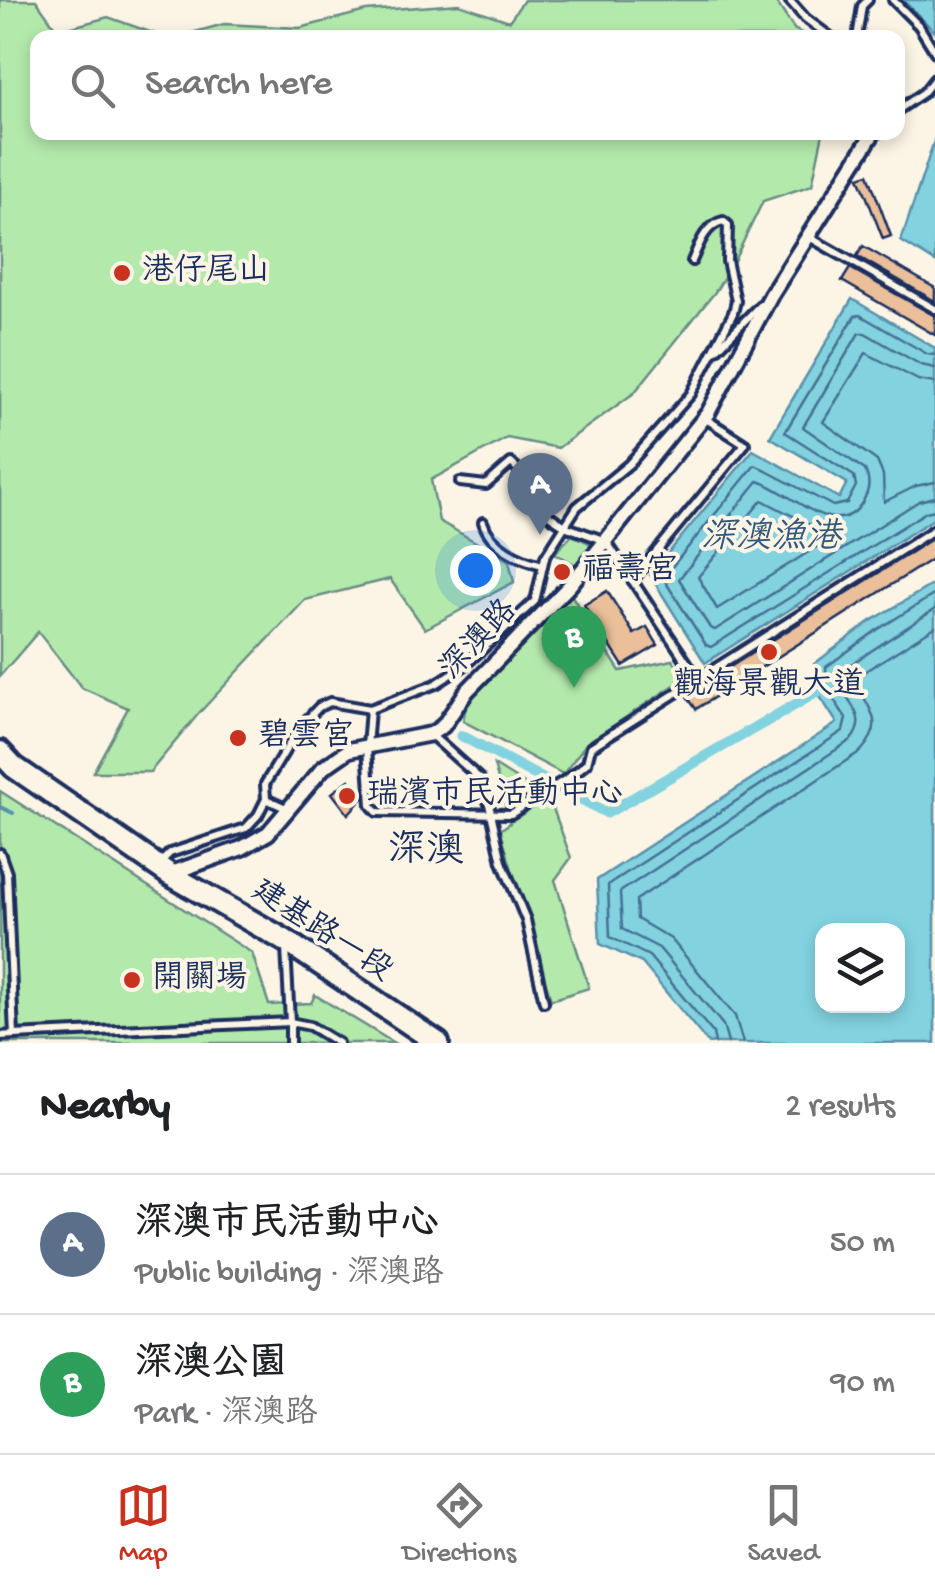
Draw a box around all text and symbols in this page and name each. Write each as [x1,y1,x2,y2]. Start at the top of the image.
search box [30,30,905,140]
icon: search [65,58,120,113]
text: Search here [145,63,332,107]
place label: 港仔尾山 [142,253,270,292]
marker: 港仔尾山 [111,262,133,284]
pin: A [508,452,572,535]
water label: 深澳漁港 [701,517,844,560]
your location [450,545,501,596]
place label: 福壽宮 [582,551,678,591]
marker: 福壽宮 [551,561,573,583]
street label: 深澳路 [432,592,527,689]
pin: B [542,606,606,688]
marker: 觀海景觀大道 [758,641,780,663]
place label: 觀海景觀大道 [673,666,865,706]
place label: 碧雲宮 [258,717,354,757]
marker: 碧雲宮 [227,727,249,749]
place label: 瑞濱市民活動中心 [367,775,623,815]
marker: 瑞濱市民活動中心 [336,785,358,807]
district label: 深澳 [388,828,464,875]
street label: 建基路一段 [244,871,400,992]
map controls [815,923,905,1013]
button: layers [815,923,905,1013]
place label: 開關場 [152,961,248,999]
marker: 開關場 [121,969,143,991]
text: Nearby [40,1084,170,1133]
text: 2 results [785,1089,895,1127]
text: 深澳市民活動中心 [135,1204,439,1248]
text: A [63,1225,82,1263]
text: 50 m [830,1225,895,1263]
text: Public building · 深澳路 [135,1256,443,1294]
text: 深澳公園 [135,1344,287,1388]
text: B [64,1365,81,1403]
text: 90 m [831,1365,895,1403]
text: Park · 深澳路 [135,1396,317,1434]
tab: Map [116,1478,171,1571]
tab: Directions [402,1478,516,1571]
tab: Saved [747,1478,819,1571]

